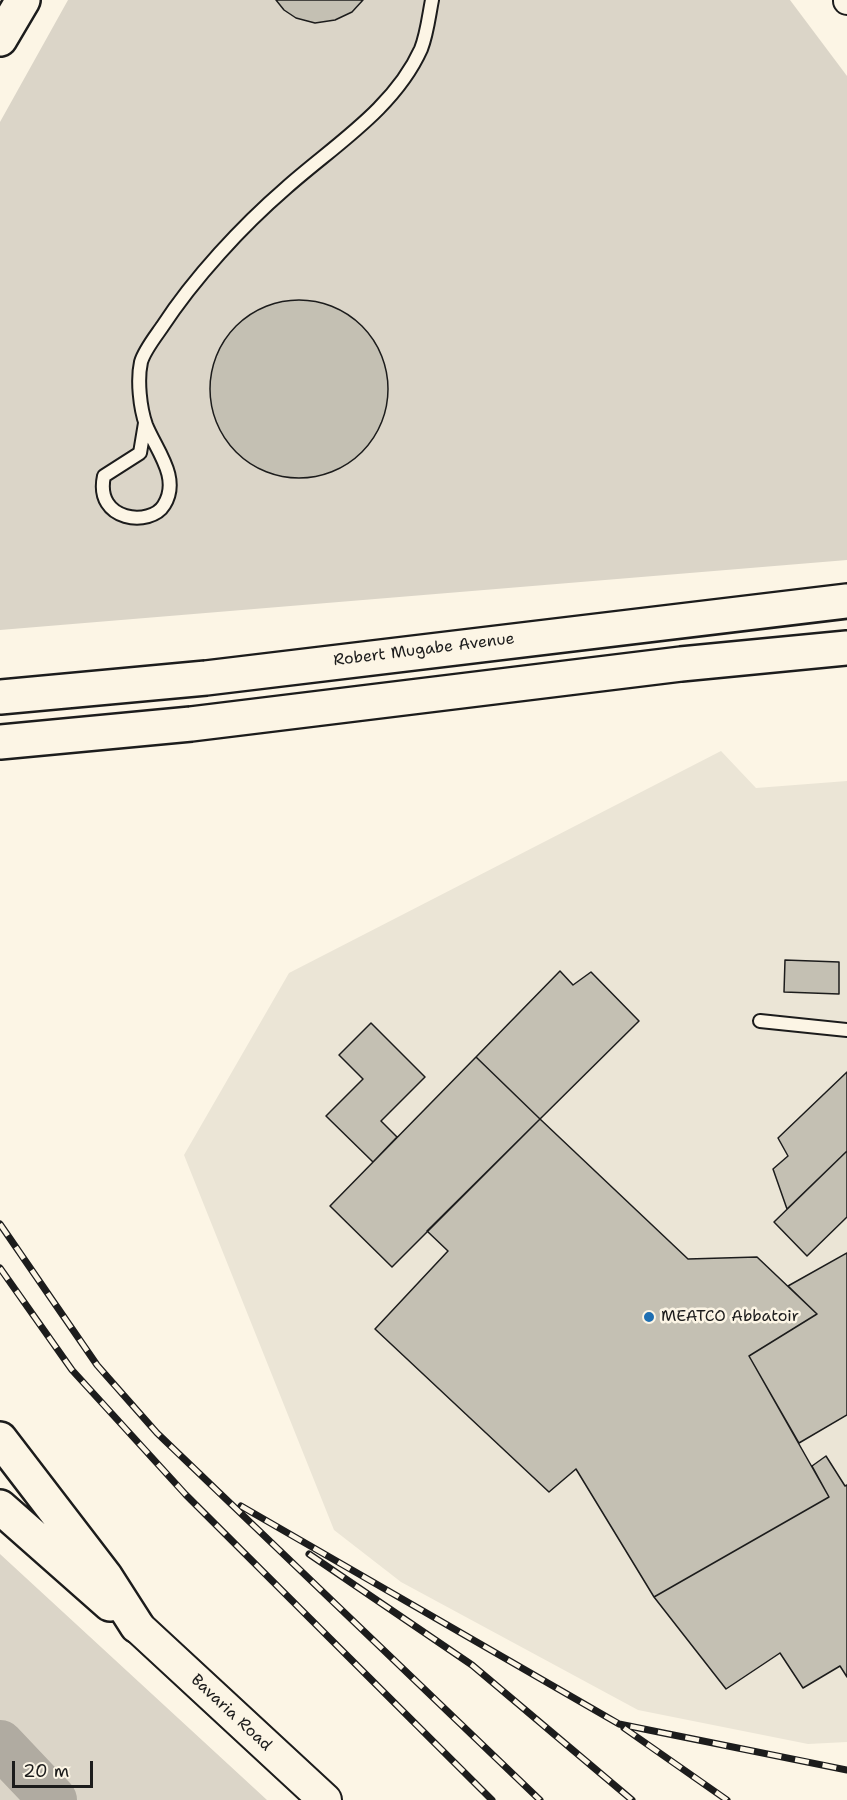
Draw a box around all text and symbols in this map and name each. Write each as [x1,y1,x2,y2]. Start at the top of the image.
street label: Robert Mugabe Avenue [332,629,516,671]
place label: MEATCO Abbatoir [661,1307,799,1327]
marker: MEATCO Abbatoir [642,1310,656,1324]
street label: Bavaria Road [187,1671,275,1755]
scale bar [15,1749,96,1787]
text: 20 m [23,1759,69,1783]

